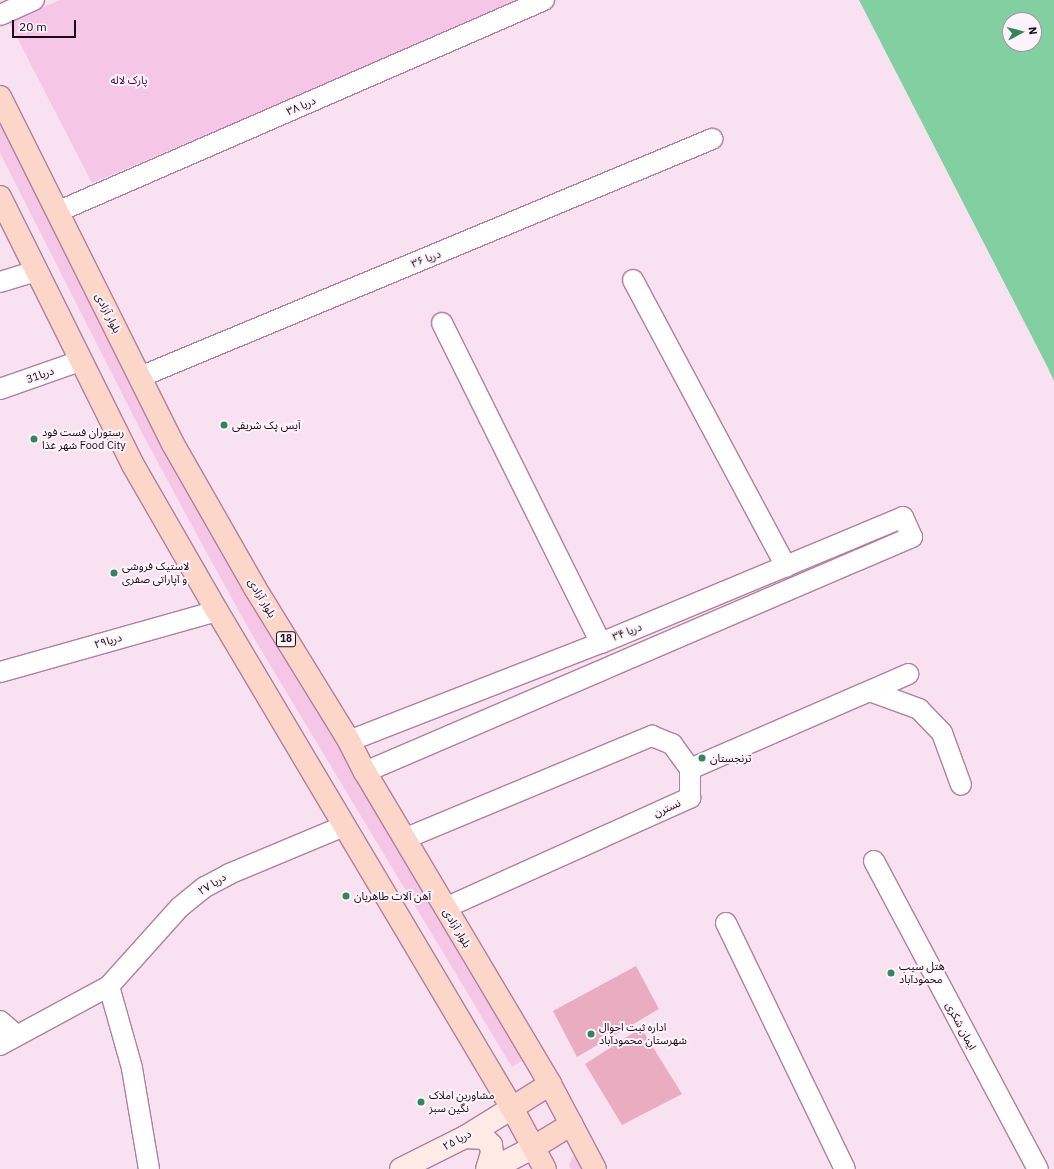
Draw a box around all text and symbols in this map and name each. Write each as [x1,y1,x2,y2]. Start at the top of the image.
scale bar [14,12,78,38]
north arrow [1002,12,1042,52]
text: 20 m [19,19,47,34]
text: N [1025,26,1040,35]
park label: پارک لاله [111,73,147,87]
street label: دریا ۳۸ [284,94,318,118]
street label: دریا ۳۶ [409,247,443,271]
street label: بلوار آزادی [92,291,124,335]
street label: دریا31 [24,364,56,386]
place label: آیس پک شریفی [232,418,301,432]
marker: آیس پک شریفی [219,420,229,430]
place label: رستوران فست فود شهر غذا Food City [42,426,126,452]
marker: رستوران فست فود شهر غذا Food City [29,434,39,444]
place label: لاستیک فروشی و آپاراتی صفری [122,560,189,586]
marker: لاستیک فروشی و آپاراتی صفری [109,568,119,578]
street label: بلوار آزادی [245,576,279,620]
street label: دریا ۳۴ [610,620,644,644]
street label: دریا۲۹ [93,631,123,651]
road number: 18 [276,631,296,647]
place label: ترنجستان [710,751,751,765]
marker: ترنجستان [697,753,707,763]
street label: نسترن [651,796,683,820]
street label: دریا ۲۷ [196,870,228,898]
place label: آهن آلات طاهریان [354,889,431,903]
marker: آهن آلات طاهریان [341,891,351,901]
street label: بلوار آزادی [440,906,474,950]
place label: هتل سیب محمودآباد [899,960,945,986]
marker: هتل سیب محمودآباد [886,968,896,978]
street label: ایمان شکری [943,1000,979,1052]
place label: اداره ثبت احوال شهرستان محمودآباد [599,1021,687,1047]
marker: اداره ثبت احوال شهرستان محمودآباد [586,1029,596,1039]
place label: مشاورین املاک نگین سبز [429,1089,494,1115]
marker: مشاورین املاک نگین سبز [416,1097,426,1107]
street label: دریا ۲۵ [440,1127,474,1153]

